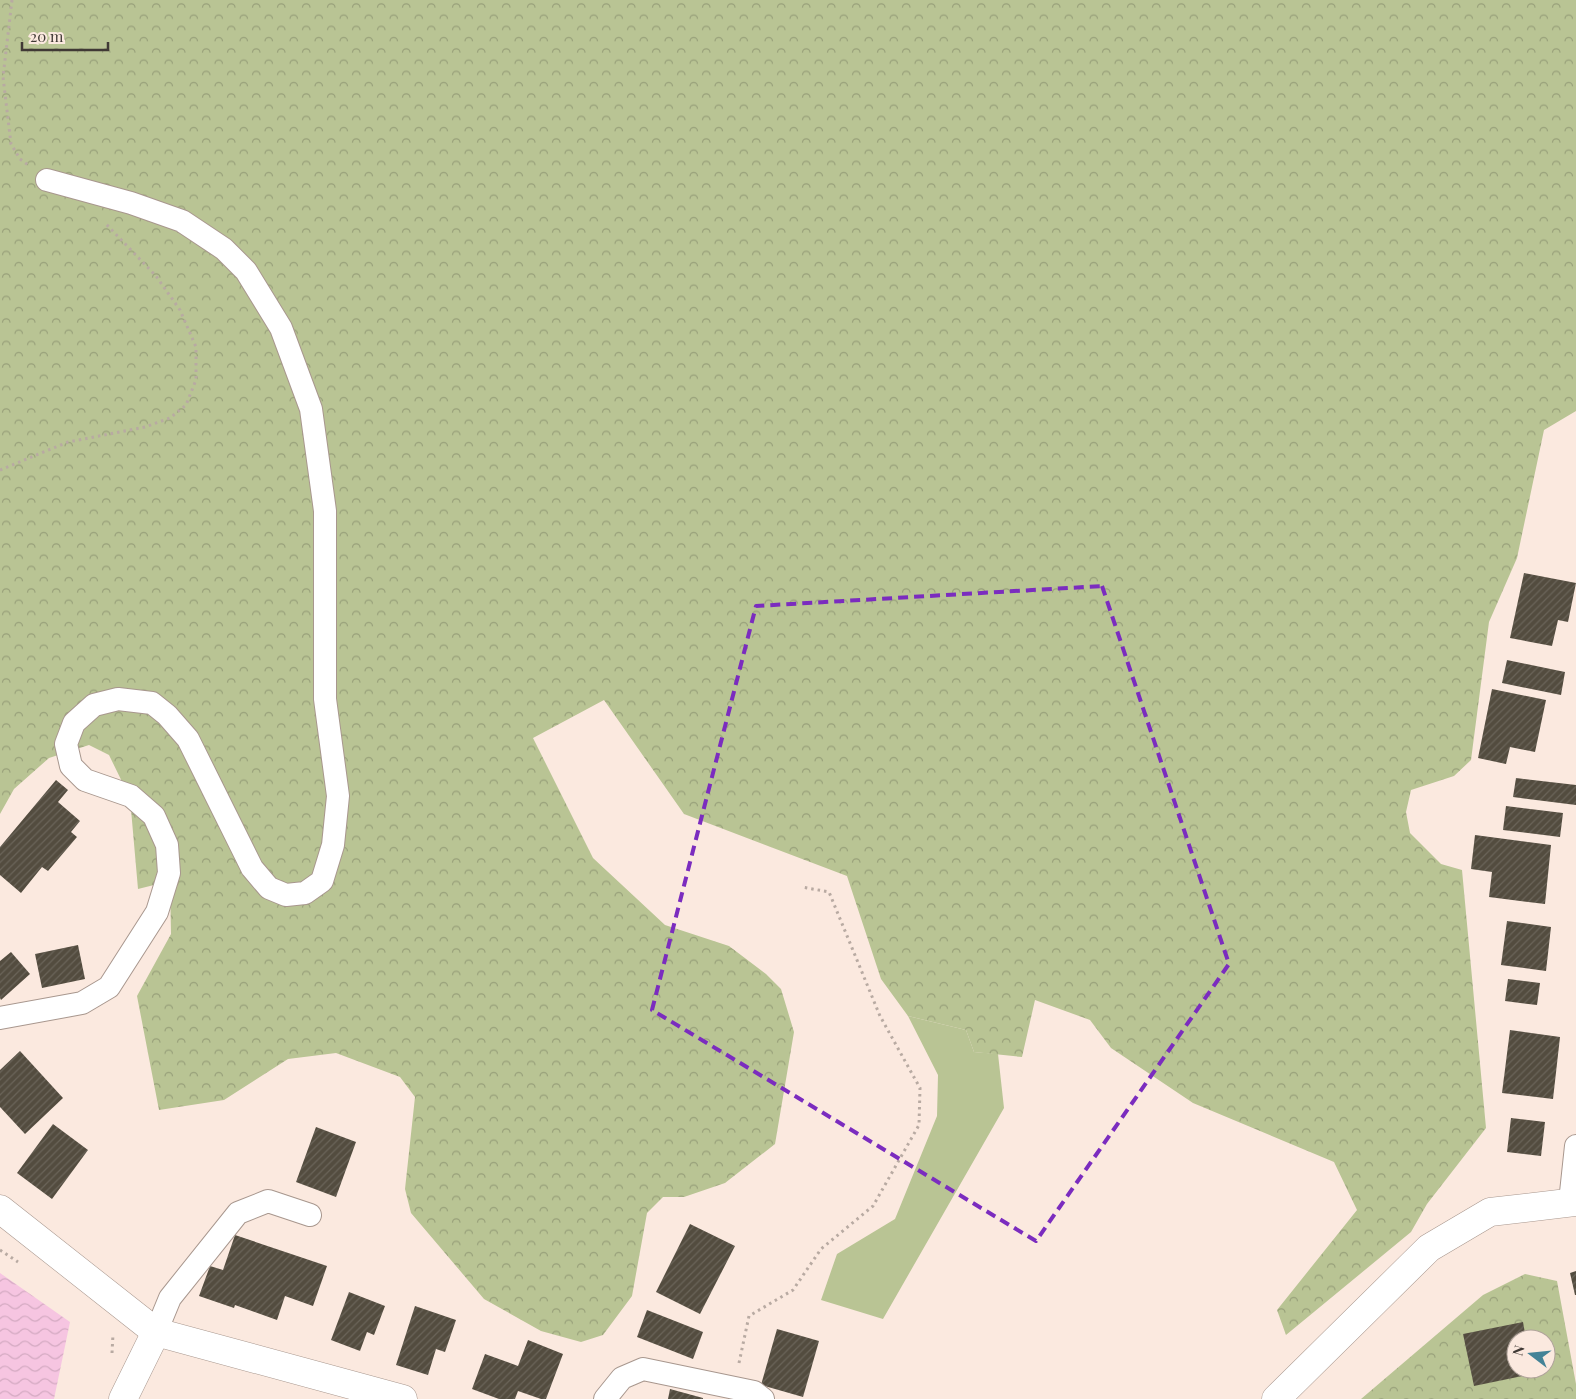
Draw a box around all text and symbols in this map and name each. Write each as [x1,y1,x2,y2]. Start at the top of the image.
scale bar [22,20,109,52]
text: 20 m [30,26,64,46]
north arrow [1506,1329,1556,1379]
text: N [1507,1343,1529,1358]

